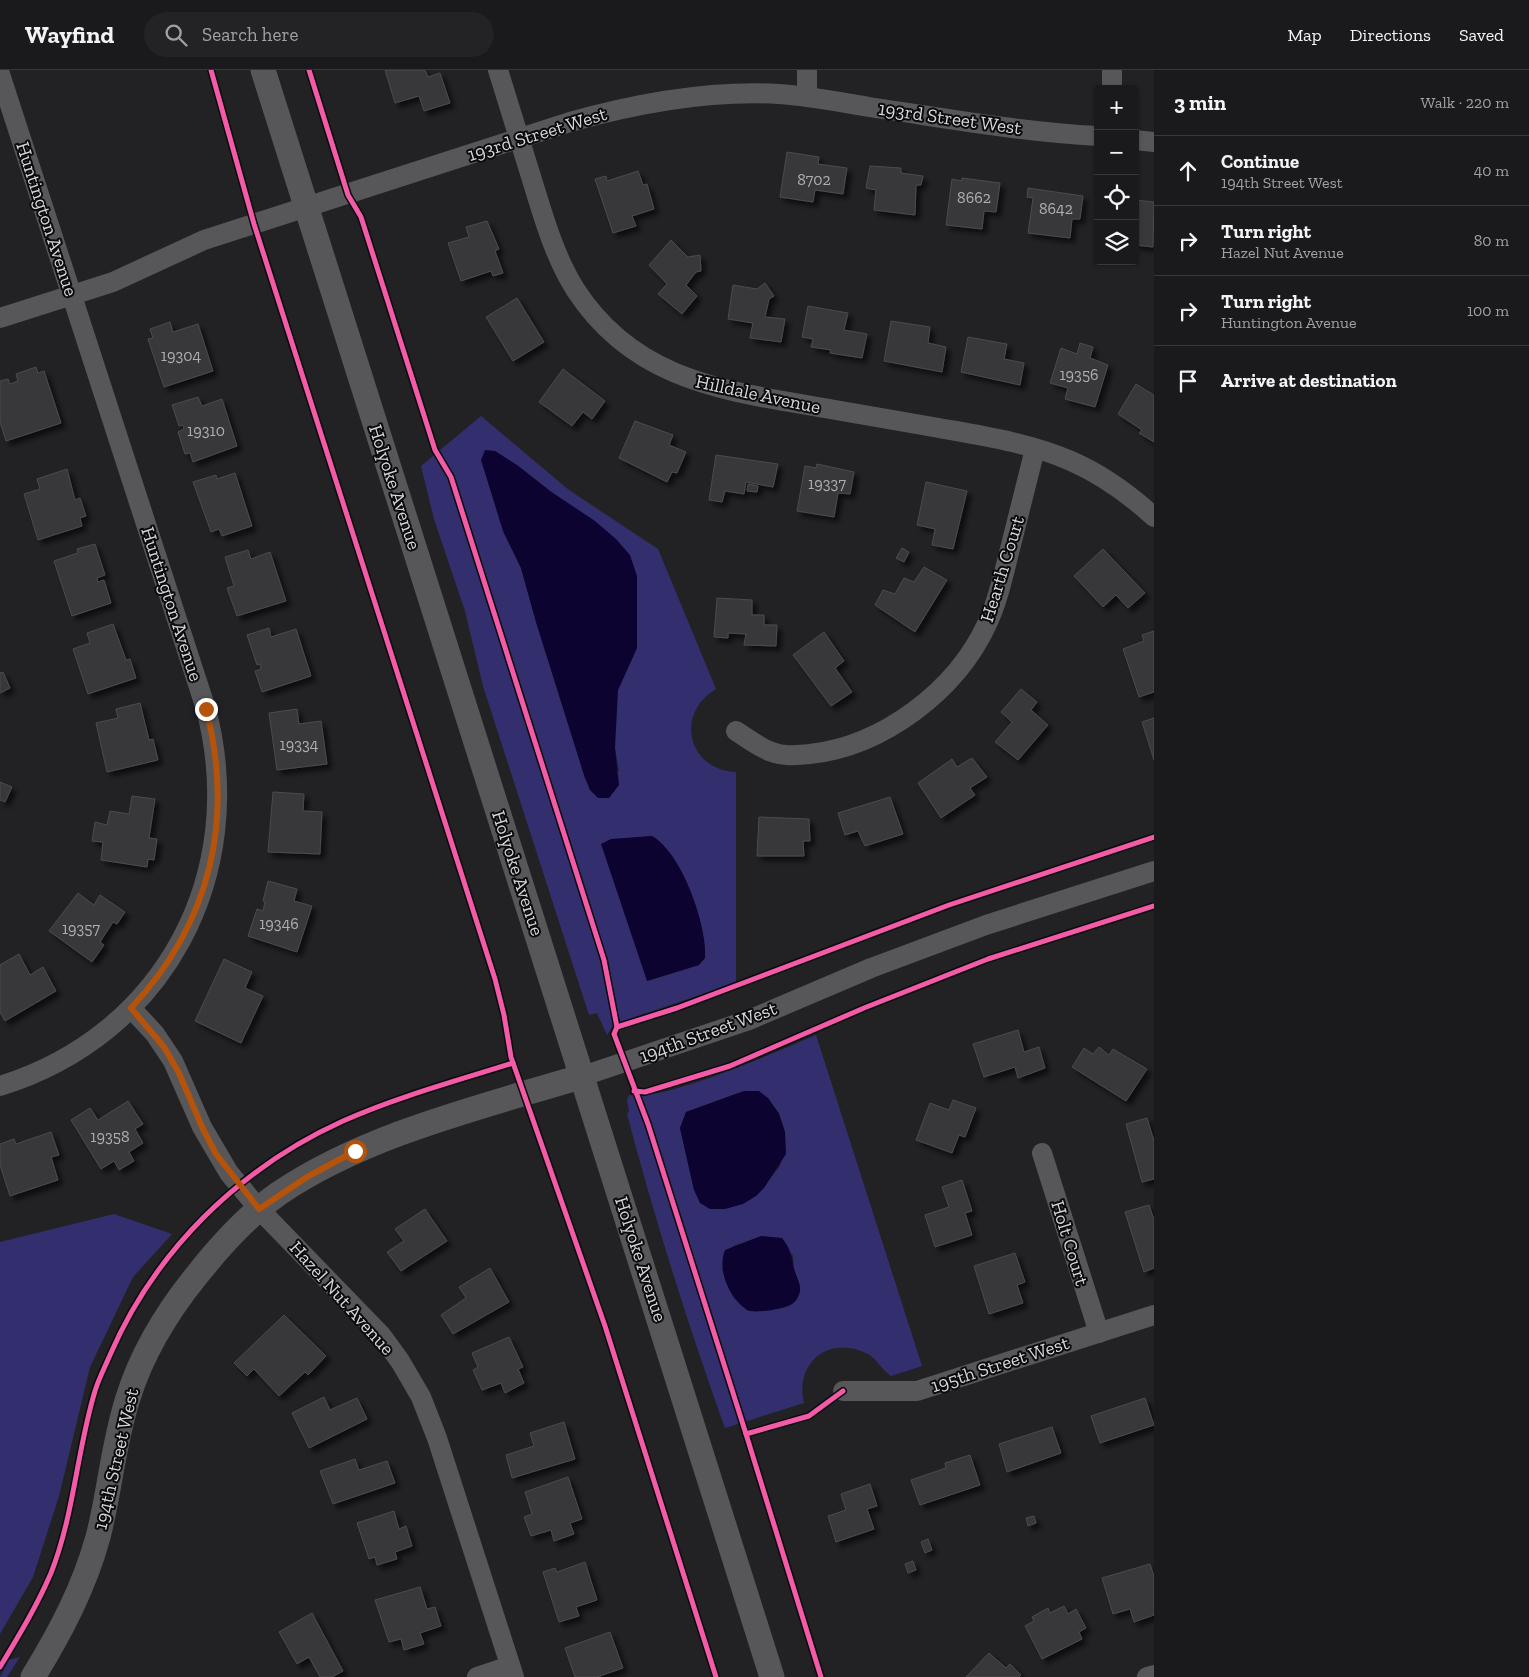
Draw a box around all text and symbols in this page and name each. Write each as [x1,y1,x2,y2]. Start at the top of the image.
search box [144,12,494,57]
text: Wayfind [25,20,114,49]
icon: search [162,21,190,49]
text: Search here [202,23,298,46]
text: Map [1287,24,1322,46]
text: Directions [1350,24,1431,46]
text: Saved [1459,24,1504,46]
map controls [1094,85,1139,265]
button: + [1094,85,1139,130]
text: 3 min [1174,90,1226,115]
text: Walk · 220 m [1421,93,1509,112]
street label: 193rd Street West [877,97,1023,139]
street label: 193rd Street West [465,102,609,166]
button: − [1094,130,1139,175]
street label: Huntington Avenue [11,139,83,299]
text: Continue [1221,150,1299,173]
icon: ahead [1174,157,1202,185]
text: 40 m [1474,161,1509,180]
house number: 8702 [797,170,831,189]
text: 194th Street West [1221,173,1343,192]
button: locate [1094,175,1139,220]
house number: 8662 [957,188,991,207]
house number: 8642 [1039,199,1073,218]
button: layers [1094,220,1139,265]
text: Turn right [1221,220,1311,243]
icon: right [1174,227,1202,255]
text: 80 m [1474,231,1509,250]
text: Hazel Nut Avenue [1221,243,1344,262]
text: Turn right [1221,290,1311,313]
icon: right [1174,297,1202,325]
text: 100 m [1467,301,1509,320]
text: Huntington Avenue [1221,313,1356,332]
house number: 19304 [161,346,202,365]
house number: 19356 [1059,365,1099,384]
icon: arrive [1174,367,1202,395]
text: Arrive at destination [1221,369,1397,392]
street label: Hilldale Avenue [693,370,823,418]
house number: 19310 [187,421,225,440]
street label: Holyoke Avenue [364,422,426,552]
house number: 19337 [808,474,846,493]
street label: Hearth Court [975,513,1029,625]
street label: Huntington Avenue [136,524,208,684]
route end [195,698,218,721]
house number: 19334 [280,735,319,754]
street label: Holyoke Avenue [487,808,549,938]
house number: 19346 [259,914,299,933]
house number: 19357 [62,919,101,938]
street label: 194th Street West [636,997,780,1067]
house number: 19358 [90,1127,130,1146]
route start [344,1140,367,1163]
street label: Holyoke Avenue [610,1194,672,1324]
street label: Holt Court [1046,1198,1094,1288]
street label: Hazel Nut Avenue [285,1236,399,1360]
street label: 195th Street West [928,1331,1072,1397]
street label: 194th Street West [89,1386,143,1532]

